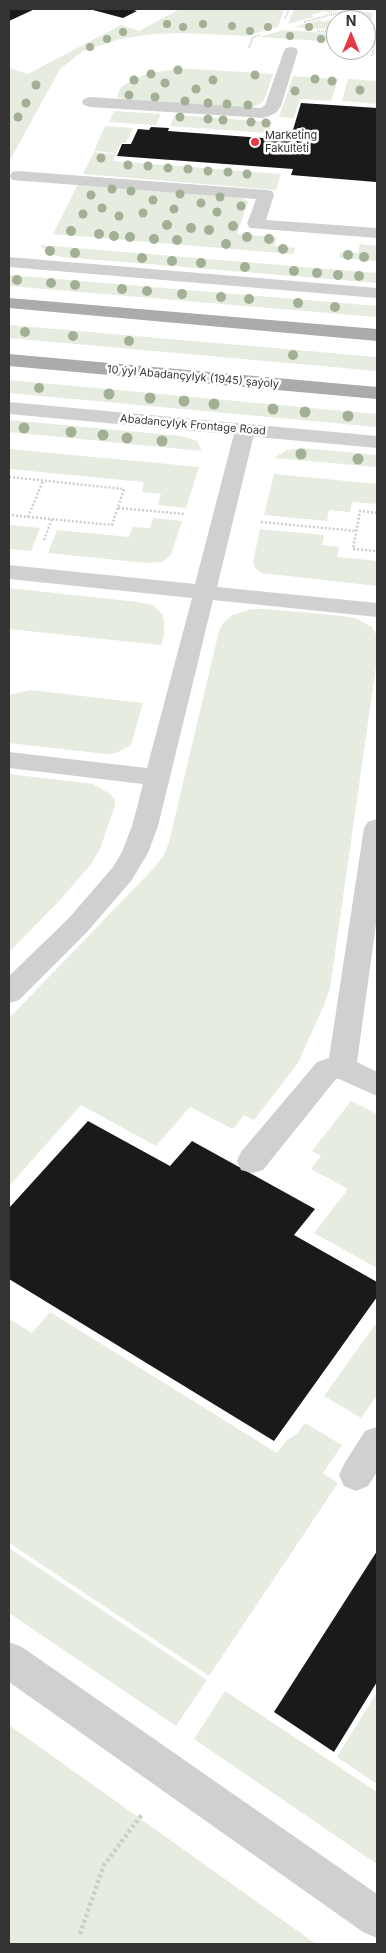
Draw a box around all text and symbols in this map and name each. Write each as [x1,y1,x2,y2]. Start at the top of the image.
north arrow [326,10,376,60]
text: N [346,12,356,29]
place label: Marketing Fakulteti [265,129,317,155]
marker: Marketing Fakulteti [249,136,261,148]
street label: 10 ýyl Abadançylyk (1945) şaýoly [106,363,280,391]
street label: Abadancylyk Frontage Road [120,412,266,438]

